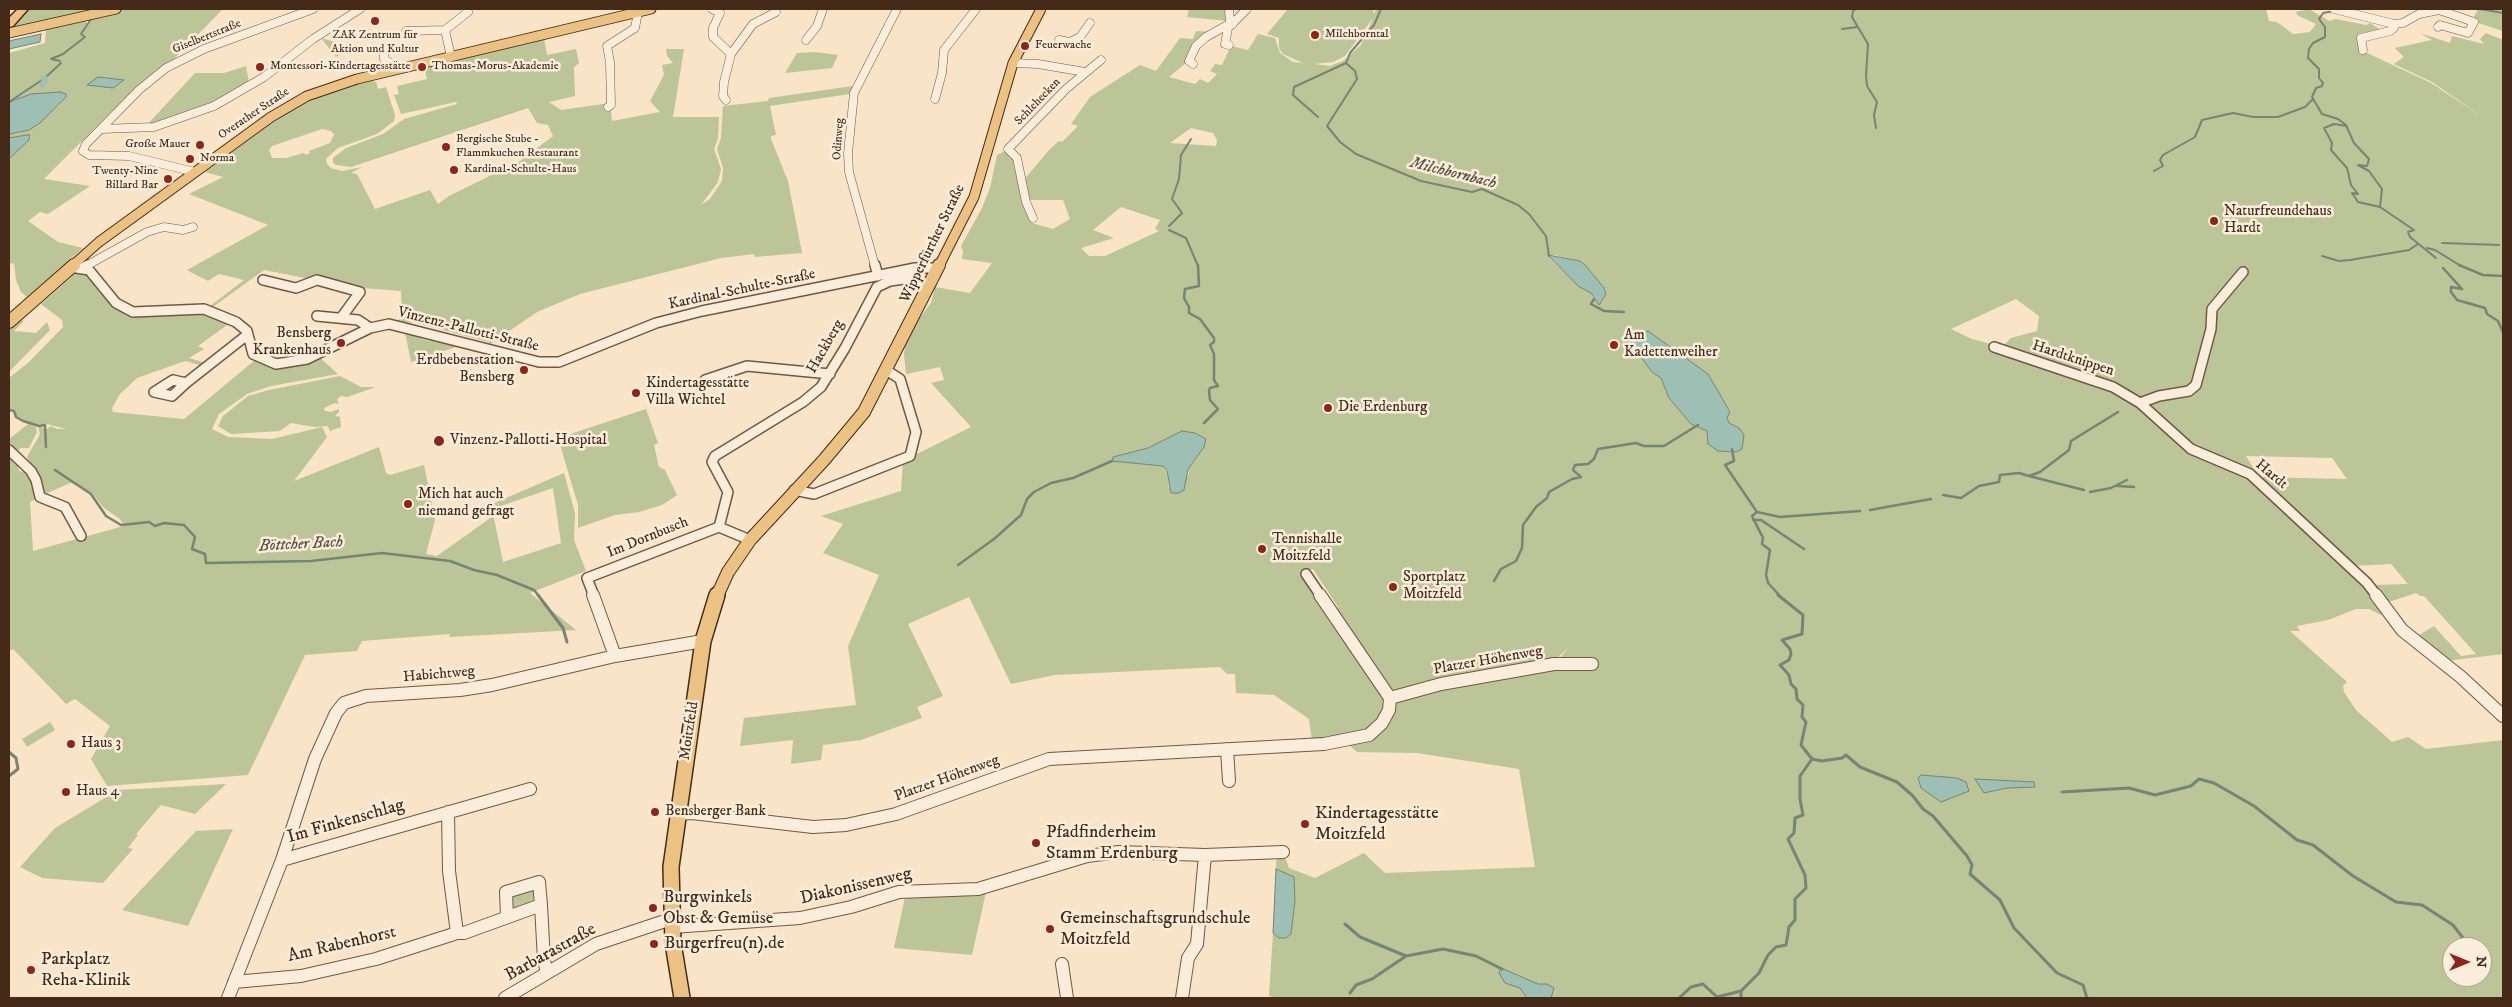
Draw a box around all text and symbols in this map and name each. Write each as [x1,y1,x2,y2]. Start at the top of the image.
marker: ZAK Zentrum für Aktion und Kultur [369,15,381,27]
street label: Giselbertstraße [171,17,243,57]
place label: Milchborntal [1325,28,1389,42]
place label: ZAK Zentrum für Aktion und Kultur [331,29,419,57]
marker: Milchborntal [1309,29,1321,41]
place label: Feuerwache [1035,39,1092,53]
marker: Feuerwache [1019,40,1031,52]
place label: Montessori-Kindertagesstätte [270,60,410,74]
place label: Thomas-Morus-Akademie [432,60,559,74]
marker: Montessori-Kindertagesstätte [254,61,266,73]
marker: Thomas-Morus-Akademie [416,61,428,73]
street label: Schlehecken [1012,76,1064,128]
street label: Overather Straße [216,85,292,143]
street label: Odinweg [830,117,848,161]
place label: Bergische Stube - Flammkuchen Restaurant [456,133,578,161]
place label: Große Mauer [125,138,190,152]
marker: Große Mauer [194,139,206,151]
marker: Bergische Stube - Flammkuchen Restaurant [440,141,452,153]
place label: Norma [200,152,234,166]
marker: Norma [184,153,196,165]
water label: Milchbornbach [1408,154,1498,194]
place label: Kardinal-Schulte-Haus [464,163,577,177]
marker: Kardinal-Schulte-Haus [448,164,460,176]
place label: Twenty-Nine Billard Bar [92,165,158,193]
marker: Twenty-Nine Billard Bar [162,173,174,185]
street label: Wipperfürther Straße [897,182,969,306]
place label: Naturfreundehaus Hardt [2224,203,2332,238]
marker: Naturfreundehaus Hardt [2208,215,2220,227]
street label: Kardinal-Schulte-Straße [667,266,817,314]
street label: Vinzenz-Pallotti-Straße [395,304,541,356]
street label: Hackberg [803,317,849,377]
place label: Bensberg Krankenhaus [253,325,331,360]
place label: Am Kadettenweiher [1624,327,1717,362]
marker: Bensberg Krankenhaus [335,337,347,349]
street label: Hardtknippen [2030,337,2116,381]
marker: Am Kadettenweiher [1608,339,1620,351]
place label: Erdbebenstation Bensberg [416,352,514,387]
marker: Erdbebenstation Bensberg [518,364,530,376]
place label: Kindertagesstätte Villa Wichtel [646,375,749,410]
marker: Kindertagesstätte Villa Wichtel [630,387,642,399]
place label: Die Erdenburg [1338,399,1427,417]
marker: Die Erdenburg [1322,402,1334,414]
place label: Vinzenz-Pallotti-Hospital [450,432,607,450]
marker: Vinzenz-Pallotti-Hospital [432,434,446,448]
street label: Hardt [2251,456,2291,494]
place label: Mich hat auch niemand gefragt [418,486,514,521]
marker: Mich hat auch niemand gefragt [402,498,414,510]
street label: Im Dornbusch [605,514,691,562]
place label: Tennishalle Moitzfeld [1272,531,1342,566]
water label: Böttcher Bach [259,533,343,557]
marker: Tennishalle Moitzfeld [1256,543,1268,555]
place label: Sportplatz Moitzfeld [1403,569,1466,604]
marker: Sportplatz Moitzfeld [1387,581,1399,593]
street label: Platzer Höhenweg [1432,643,1544,679]
street label: Habichtweg [402,663,476,687]
street label: Moitzfeld [677,701,703,761]
place label: Haus 3 [81,735,121,753]
marker: Haus 3 [65,738,77,750]
street label: Platzer Höhenweg [892,752,1002,806]
place label: Haus 4 [76,783,119,801]
marker: Haus 4 [60,786,72,798]
street label: Im Finkenschlag [285,795,407,849]
place label: Bensberger Bank [665,803,766,821]
place label: Kindertagesstätte Moitzfeld [1315,803,1439,846]
marker: Bensberger Bank [649,806,661,818]
marker: Kindertagesstätte Moitzfeld [1299,818,1311,830]
place label: Pfadfinderheim Stamm Erdenburg [1046,822,1178,864]
marker: Pfadfinderheim Stamm Erdenburg [1030,837,1042,849]
street label: Diakonissenweg [798,864,914,910]
place label: Burgwinkels Obst & Gemüse [663,887,773,930]
marker: Burgwinkels Obst & Gemüse [647,902,659,914]
place label: Gemeinschaftsgrundschule Moitzfeld [1060,908,1250,951]
street label: Barbarastraße [502,919,600,987]
street label: Am Rabenhorst [286,922,398,968]
marker: Gemeinschaftsgrundschule Moitzfeld [1044,923,1056,935]
place label: Burgerfreu(n).de [664,933,784,955]
north arrow [2442,937,2492,987]
marker: Burgerfreu(n).de [648,938,660,950]
place label: Parkplatz Reha-Klinik [41,949,130,992]
text: N [2472,956,2490,968]
marker: Parkplatz Reha-Klinik [25,964,37,976]

